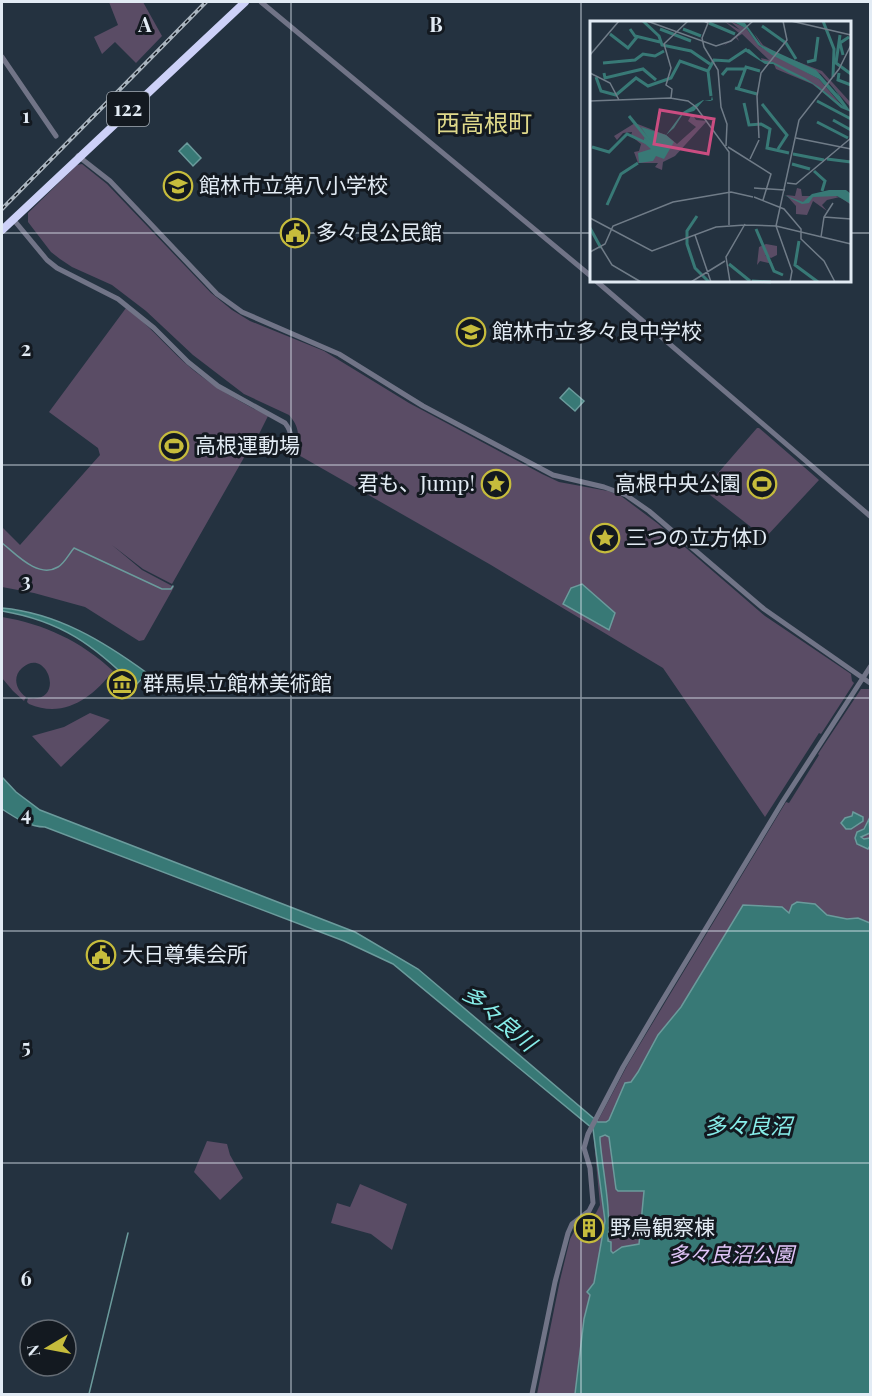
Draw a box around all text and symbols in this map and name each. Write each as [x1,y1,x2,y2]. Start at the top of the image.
text: A [137,10,152,37]
text: B [429,10,443,37]
inset map [590,21,851,282]
road number: 122 [107,92,149,126]
text: 1 [22,101,30,128]
district label: 西高根町 [436,106,532,138]
school or university icon: 館林市立第八小学校 [162,170,194,202]
place label: 館林市立第八小学校 [199,170,388,198]
public building icon: 多々良公民館 [279,217,311,249]
place label: 多々良公民館 [316,217,442,245]
school or university icon: 館林市立多々良中学校 [455,316,487,348]
place label: 館林市立多々良中学校 [492,316,702,344]
text: 2 [21,334,31,361]
sports icon: 高根運動場 [158,430,190,462]
place label: 高根運動場 [195,430,300,458]
place label: 君も、Jump! [358,468,475,496]
place icon: 君も、Jump! [480,468,512,500]
place label: 高根中央公園 [615,468,741,496]
sports icon: 高根中央公園 [746,468,778,500]
place icon: 三つの立方体D [589,522,621,554]
place label: 三つの立方体D [626,522,767,550]
text: 3 [21,566,31,593]
museum icon: 群馬県立館林美術館 [106,668,138,700]
place label: 群馬県立館林美術館 [143,668,332,696]
text: 4 [21,799,31,826]
public building icon: 大日尊集会所 [85,939,117,971]
place label: 大日尊集会所 [122,939,248,967]
water label: 多々良川 [456,977,545,1058]
text: 5 [21,1032,31,1059]
water label: 多々良沼 [704,1110,795,1140]
building icon: 野鳥観察棟 [573,1212,605,1244]
place label: 野鳥観察棟 [610,1212,715,1240]
park label: 多々良沼公園 [668,1239,797,1267]
text: 6 [20,1264,32,1291]
north arrow [18,1318,78,1378]
text: N [21,1343,44,1358]

